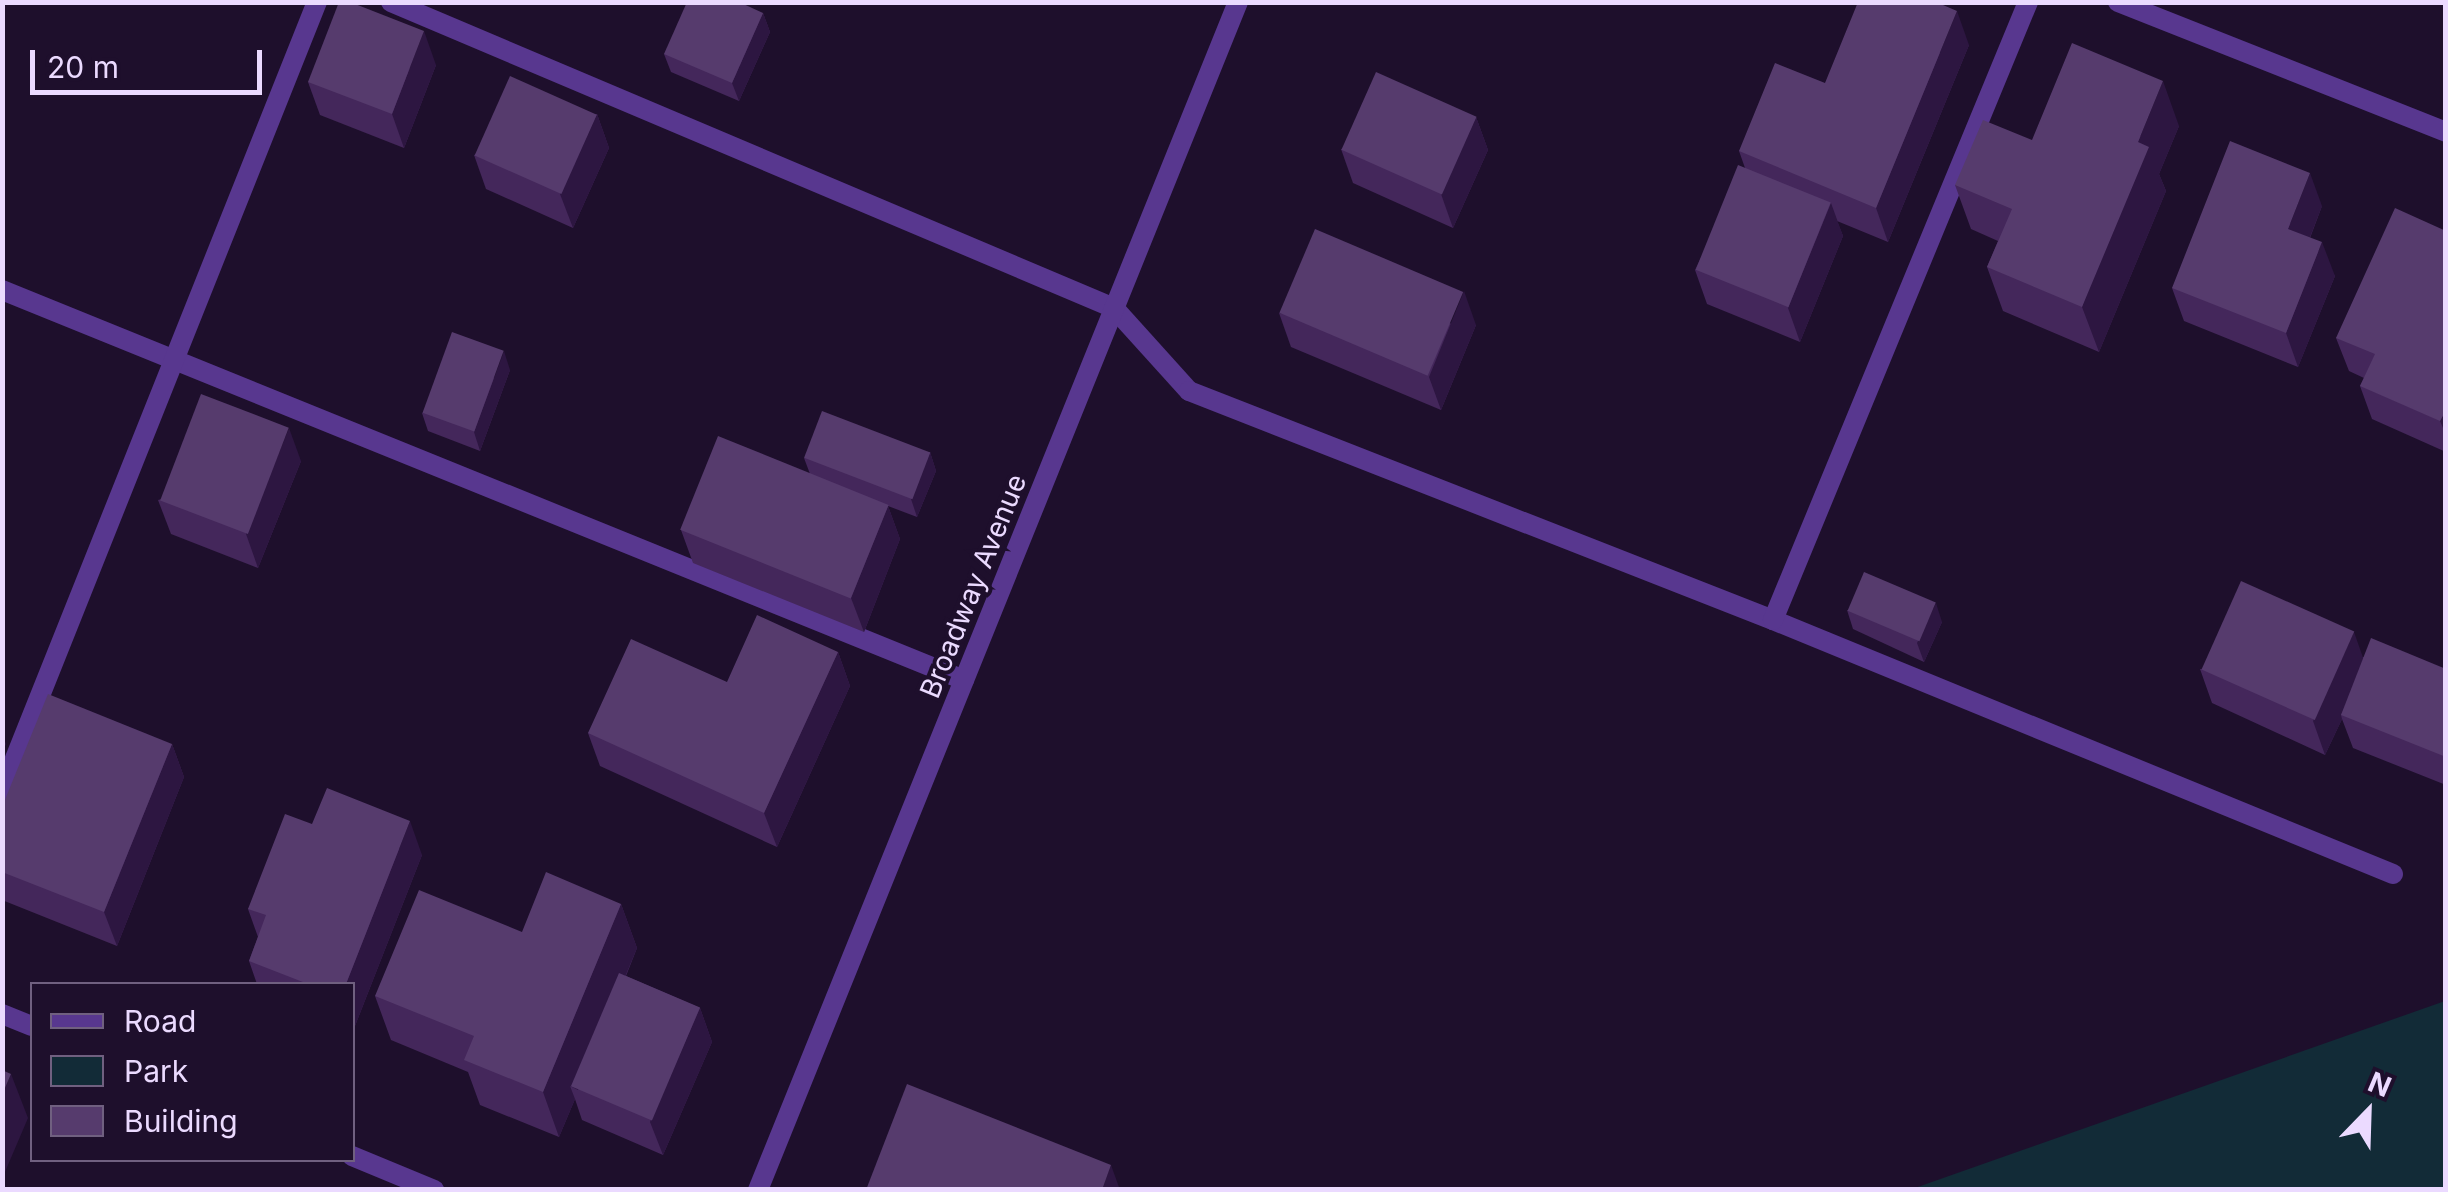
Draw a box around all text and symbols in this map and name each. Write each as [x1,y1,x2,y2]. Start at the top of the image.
scale bar [35,30,268,92]
text: 20 m [47,49,119,85]
street label: Broadway Avenue [913,469,1033,703]
legend [30,982,355,1162]
text: Road [124,1003,196,1039]
text: Park [124,1053,188,1089]
north arrow [2318,1062,2418,1162]
text: N [2363,1065,2396,1104]
text: Building [124,1103,238,1139]

